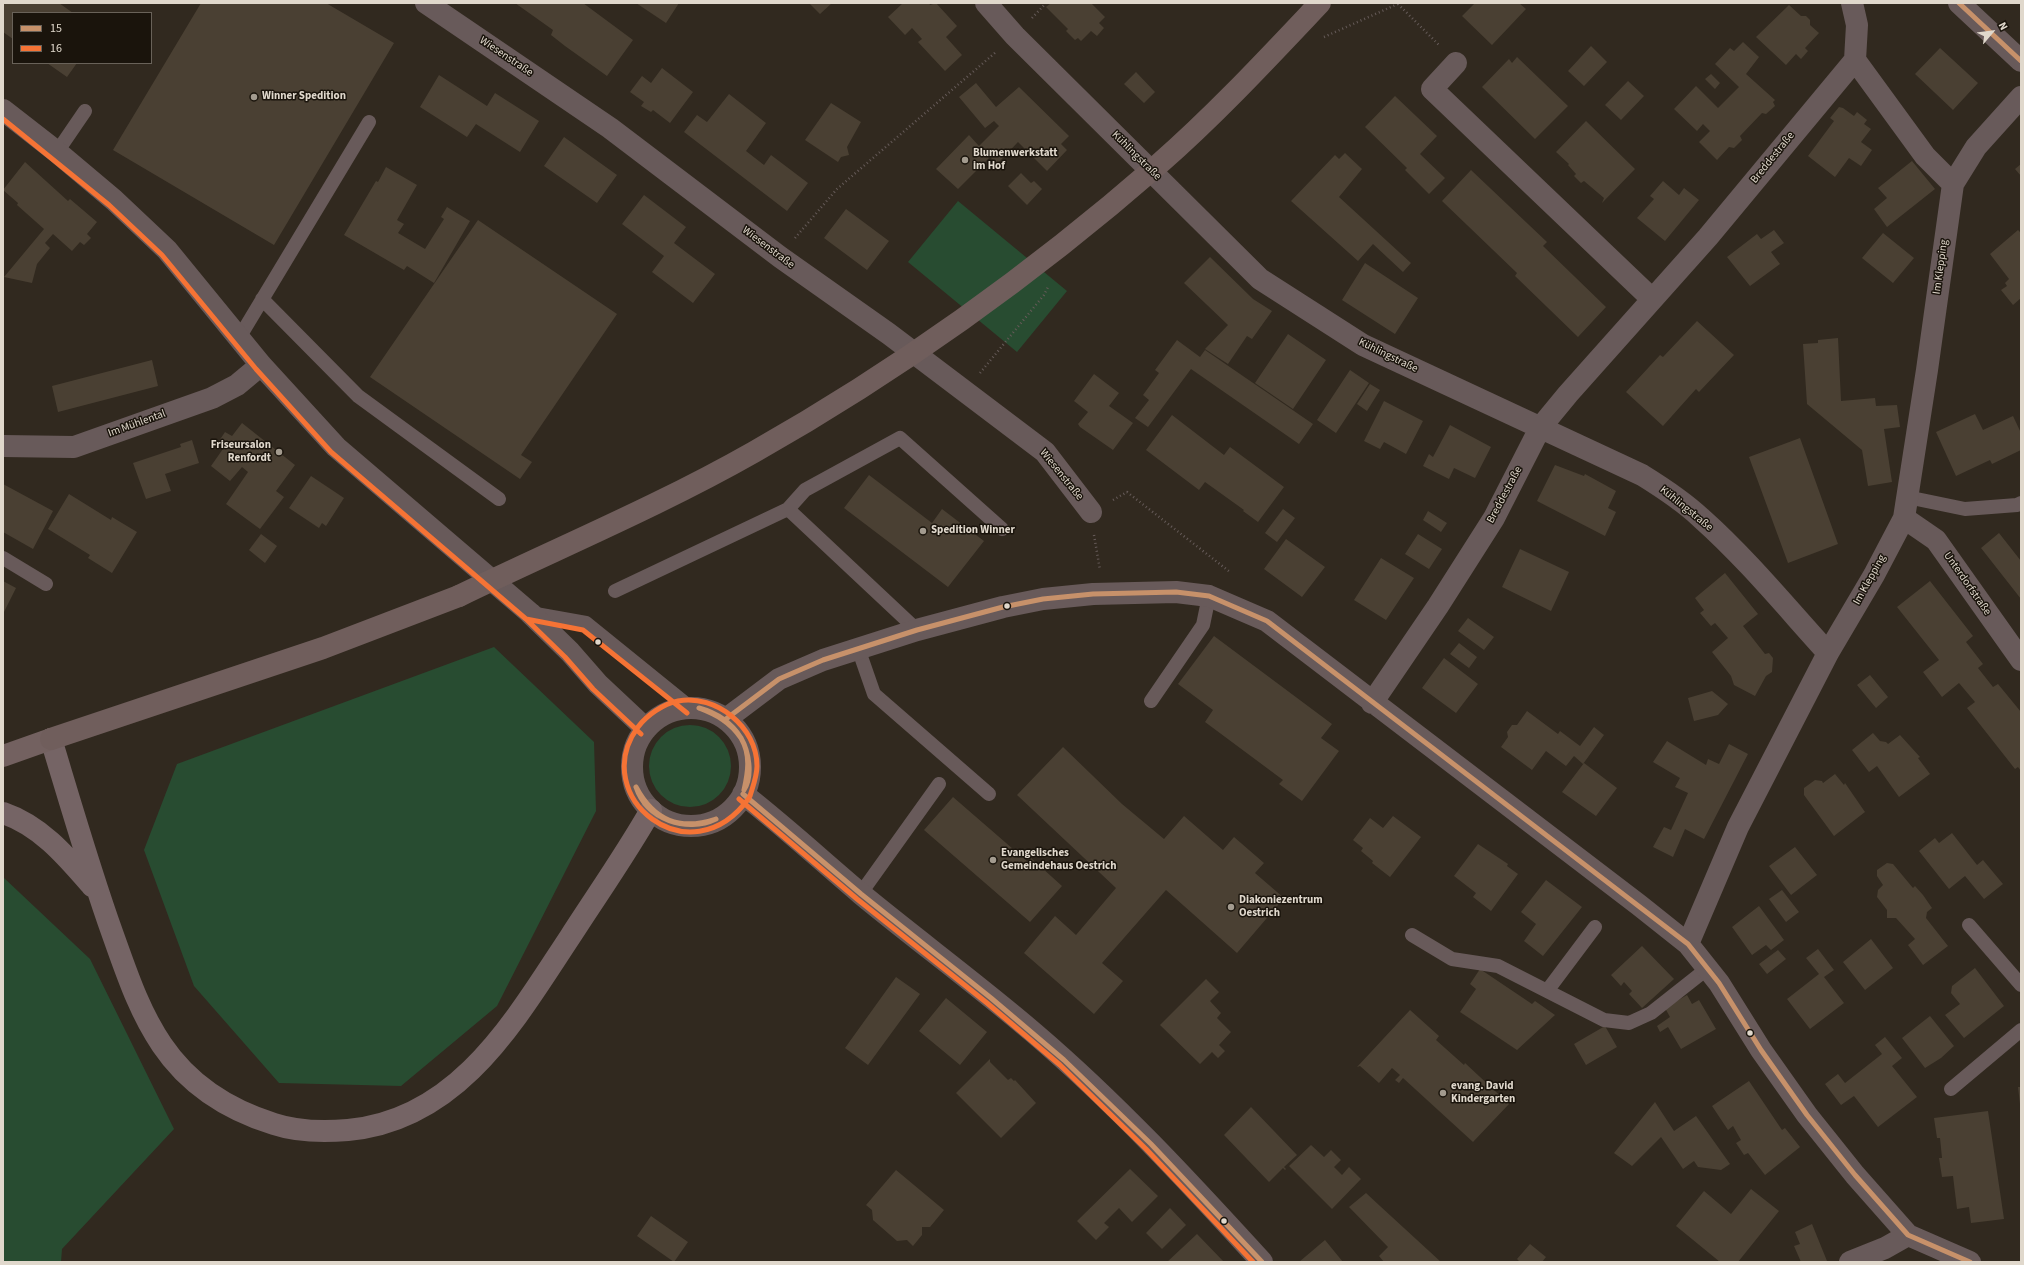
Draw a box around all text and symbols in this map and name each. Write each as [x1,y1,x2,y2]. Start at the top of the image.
legend [12,12,152,64]
north arrow [1972,12,2012,52]
text: N [1995,19,2011,33]
text: 15 [50,20,62,37]
street label: Wiesenstraße [477,34,535,80]
text: 16 [50,40,62,57]
place label: Winner Spedition [262,90,346,104]
marker: Winner Spedition [249,92,259,102]
street label: Kühlingstraße [1109,129,1163,183]
street label: Breddestraße [1748,130,1798,186]
place label: Blumenwerkstatt im Hof [973,147,1057,173]
marker: Blumenwerkstatt im Hof [960,155,970,165]
street label: Wiesenstraße [739,224,797,272]
street label: Im Klepping [1931,239,1951,295]
street label: Kühlingstraße [1356,336,1420,376]
street label: Im Mühlental [106,407,168,441]
place label: Friseursalon Renfordt [211,439,271,465]
marker: Friseursalon Renfordt [274,447,284,457]
street label: Wiesenstraße [1036,447,1086,503]
street label: Breddestraße [1485,464,1525,526]
street label: Kühlingstraße [1657,484,1715,534]
place label: Spedition Winner [931,524,1015,538]
marker: Spedition Winner [918,526,928,536]
street label: Unterdorfstraße [1940,550,1994,618]
street label: Im Klepping [1851,553,1889,607]
unlabelled marker [1002,601,1012,611]
unlabelled marker [593,637,603,647]
place label: Evangelisches Gemeindehaus Oestrich [1001,847,1116,873]
marker: Evangelisches Gemeindehaus Oestrich [988,855,998,865]
place label: Diakoniezentrum Oestrich [1239,894,1323,920]
marker: Diakoniezentrum Oestrich [1226,902,1236,912]
unlabelled marker [1745,1028,1755,1038]
place label: evang. David Kindergarten [1451,1080,1515,1106]
marker: evang. David Kindergarten [1438,1088,1448,1098]
unlabelled marker [1219,1216,1229,1226]

